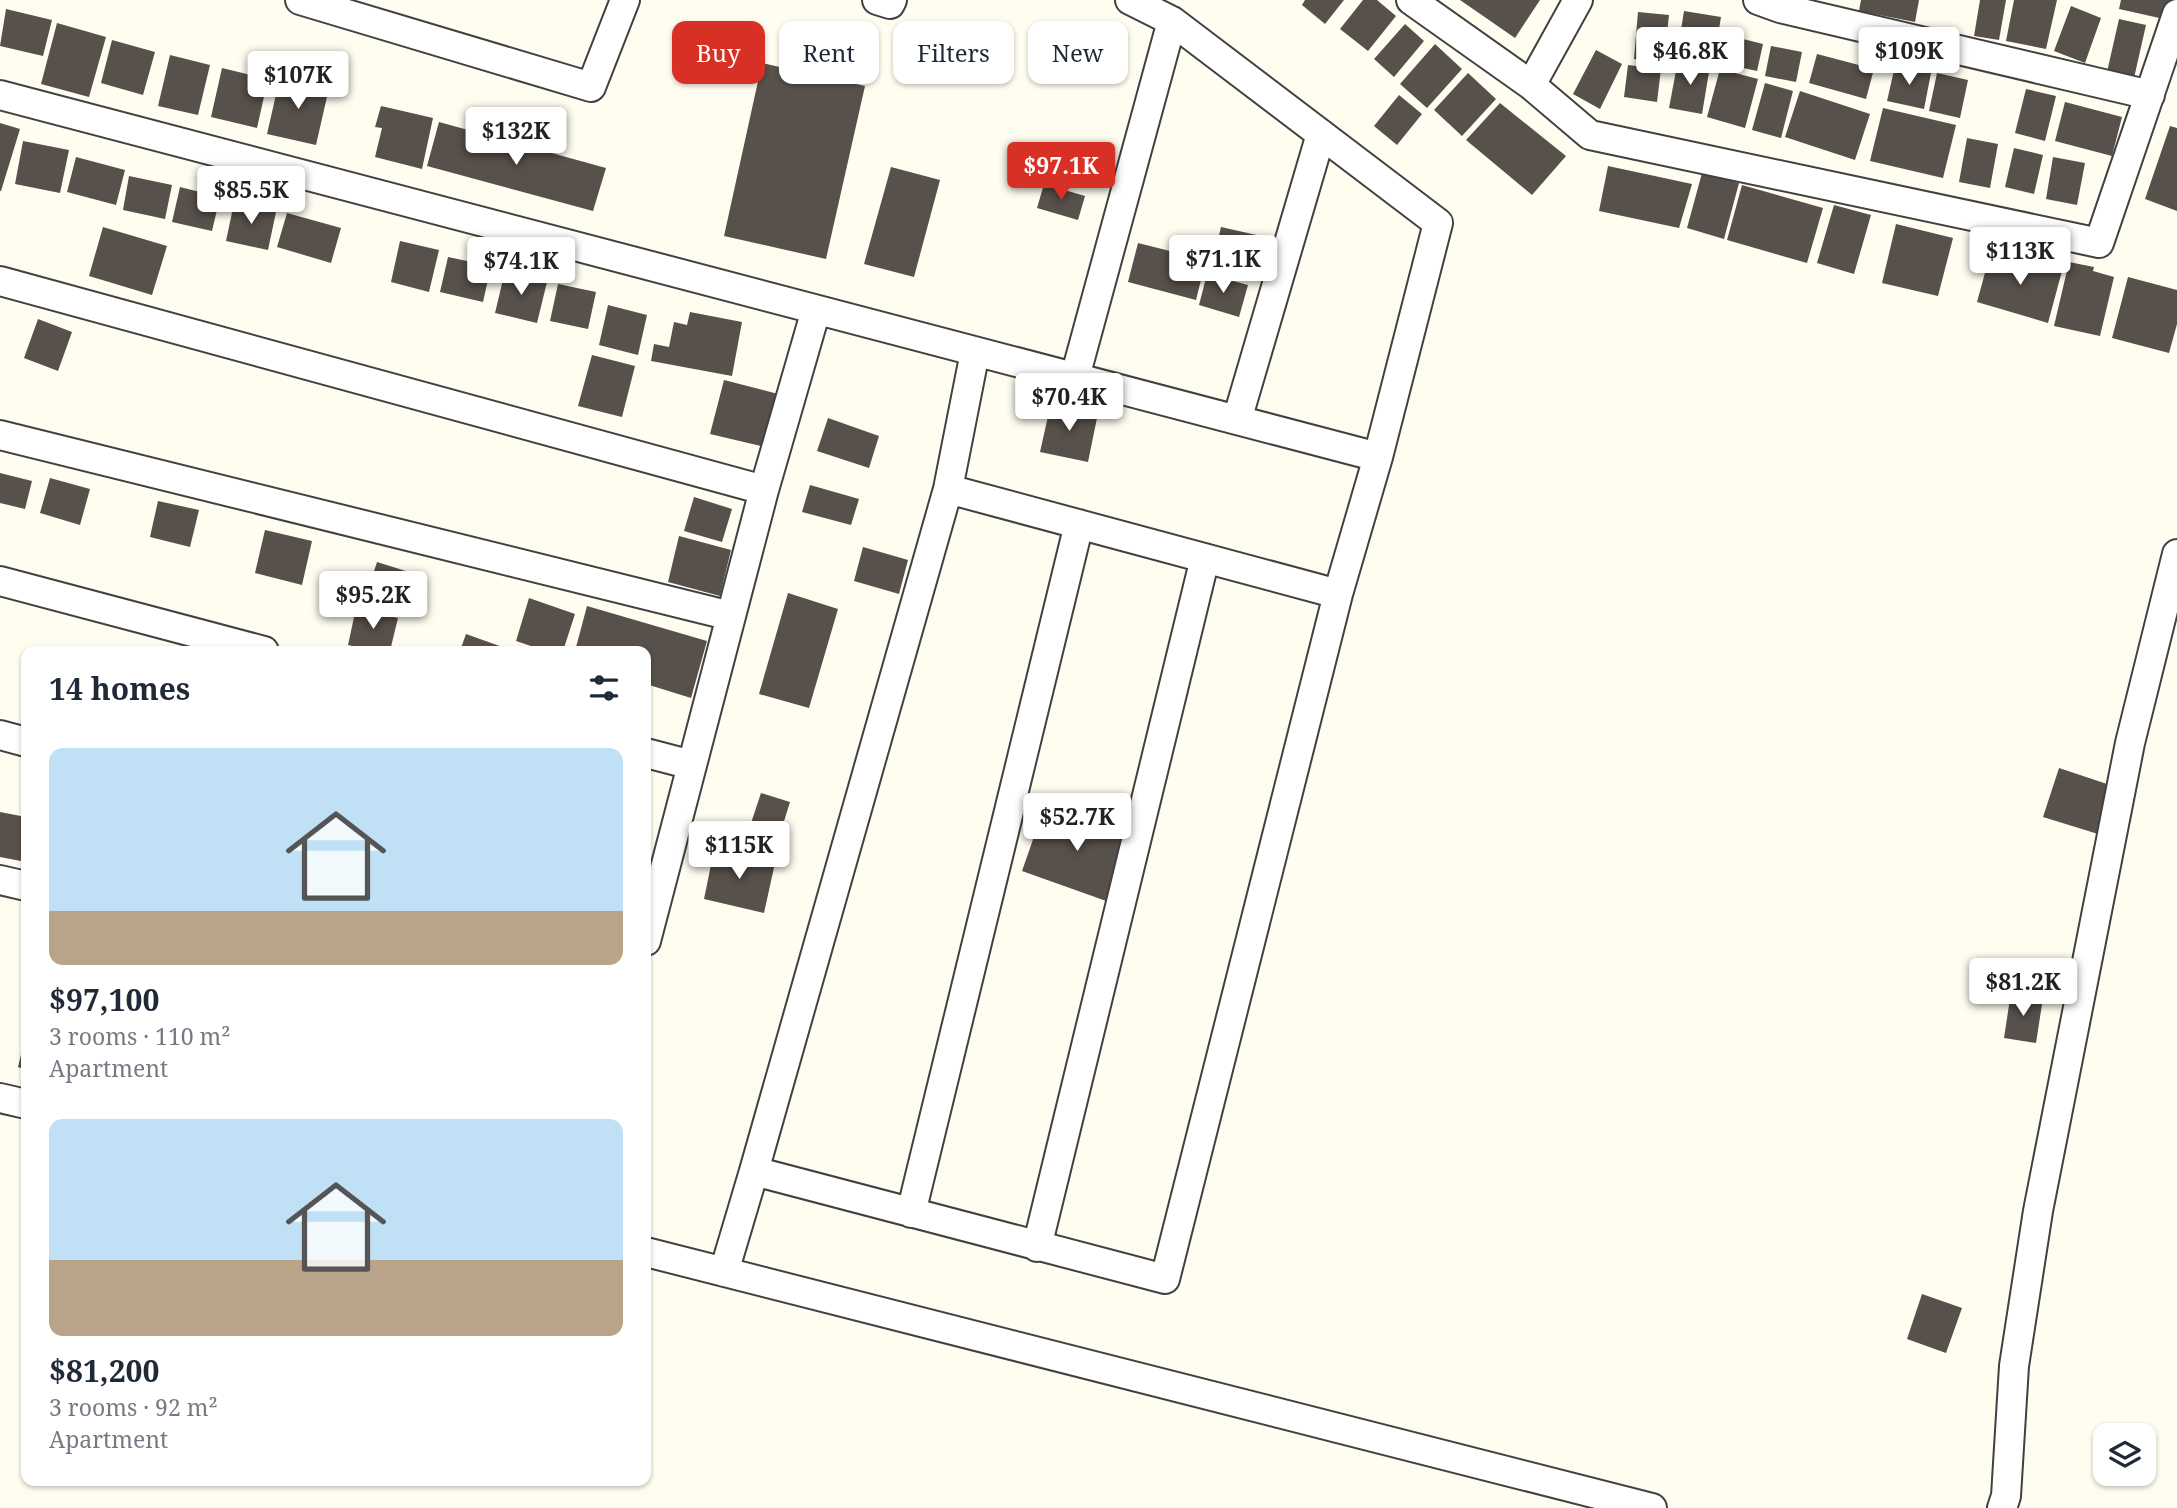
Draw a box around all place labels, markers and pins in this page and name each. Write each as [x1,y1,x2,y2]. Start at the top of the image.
pin: $46.8K [1633,28,1747,87]
pin: $109K [1860,28,1958,87]
pin: $107K [249,52,347,111]
pin: $132K [467,108,565,167]
pin: $97.1K [1004,142,1118,202]
pin: $85.5K [194,166,308,226]
pin: $113K [1971,228,2069,287]
pin: $71.1K [1166,236,1280,295]
pin: $74.1K [464,238,578,297]
pin: $70.4K [1012,374,1126,433]
pin: $95.2K [316,572,430,631]
pin: $52.7K [1020,794,1134,853]
pin: $115K [690,822,788,881]
pin: $81.2K [1966,958,2080,1018]

